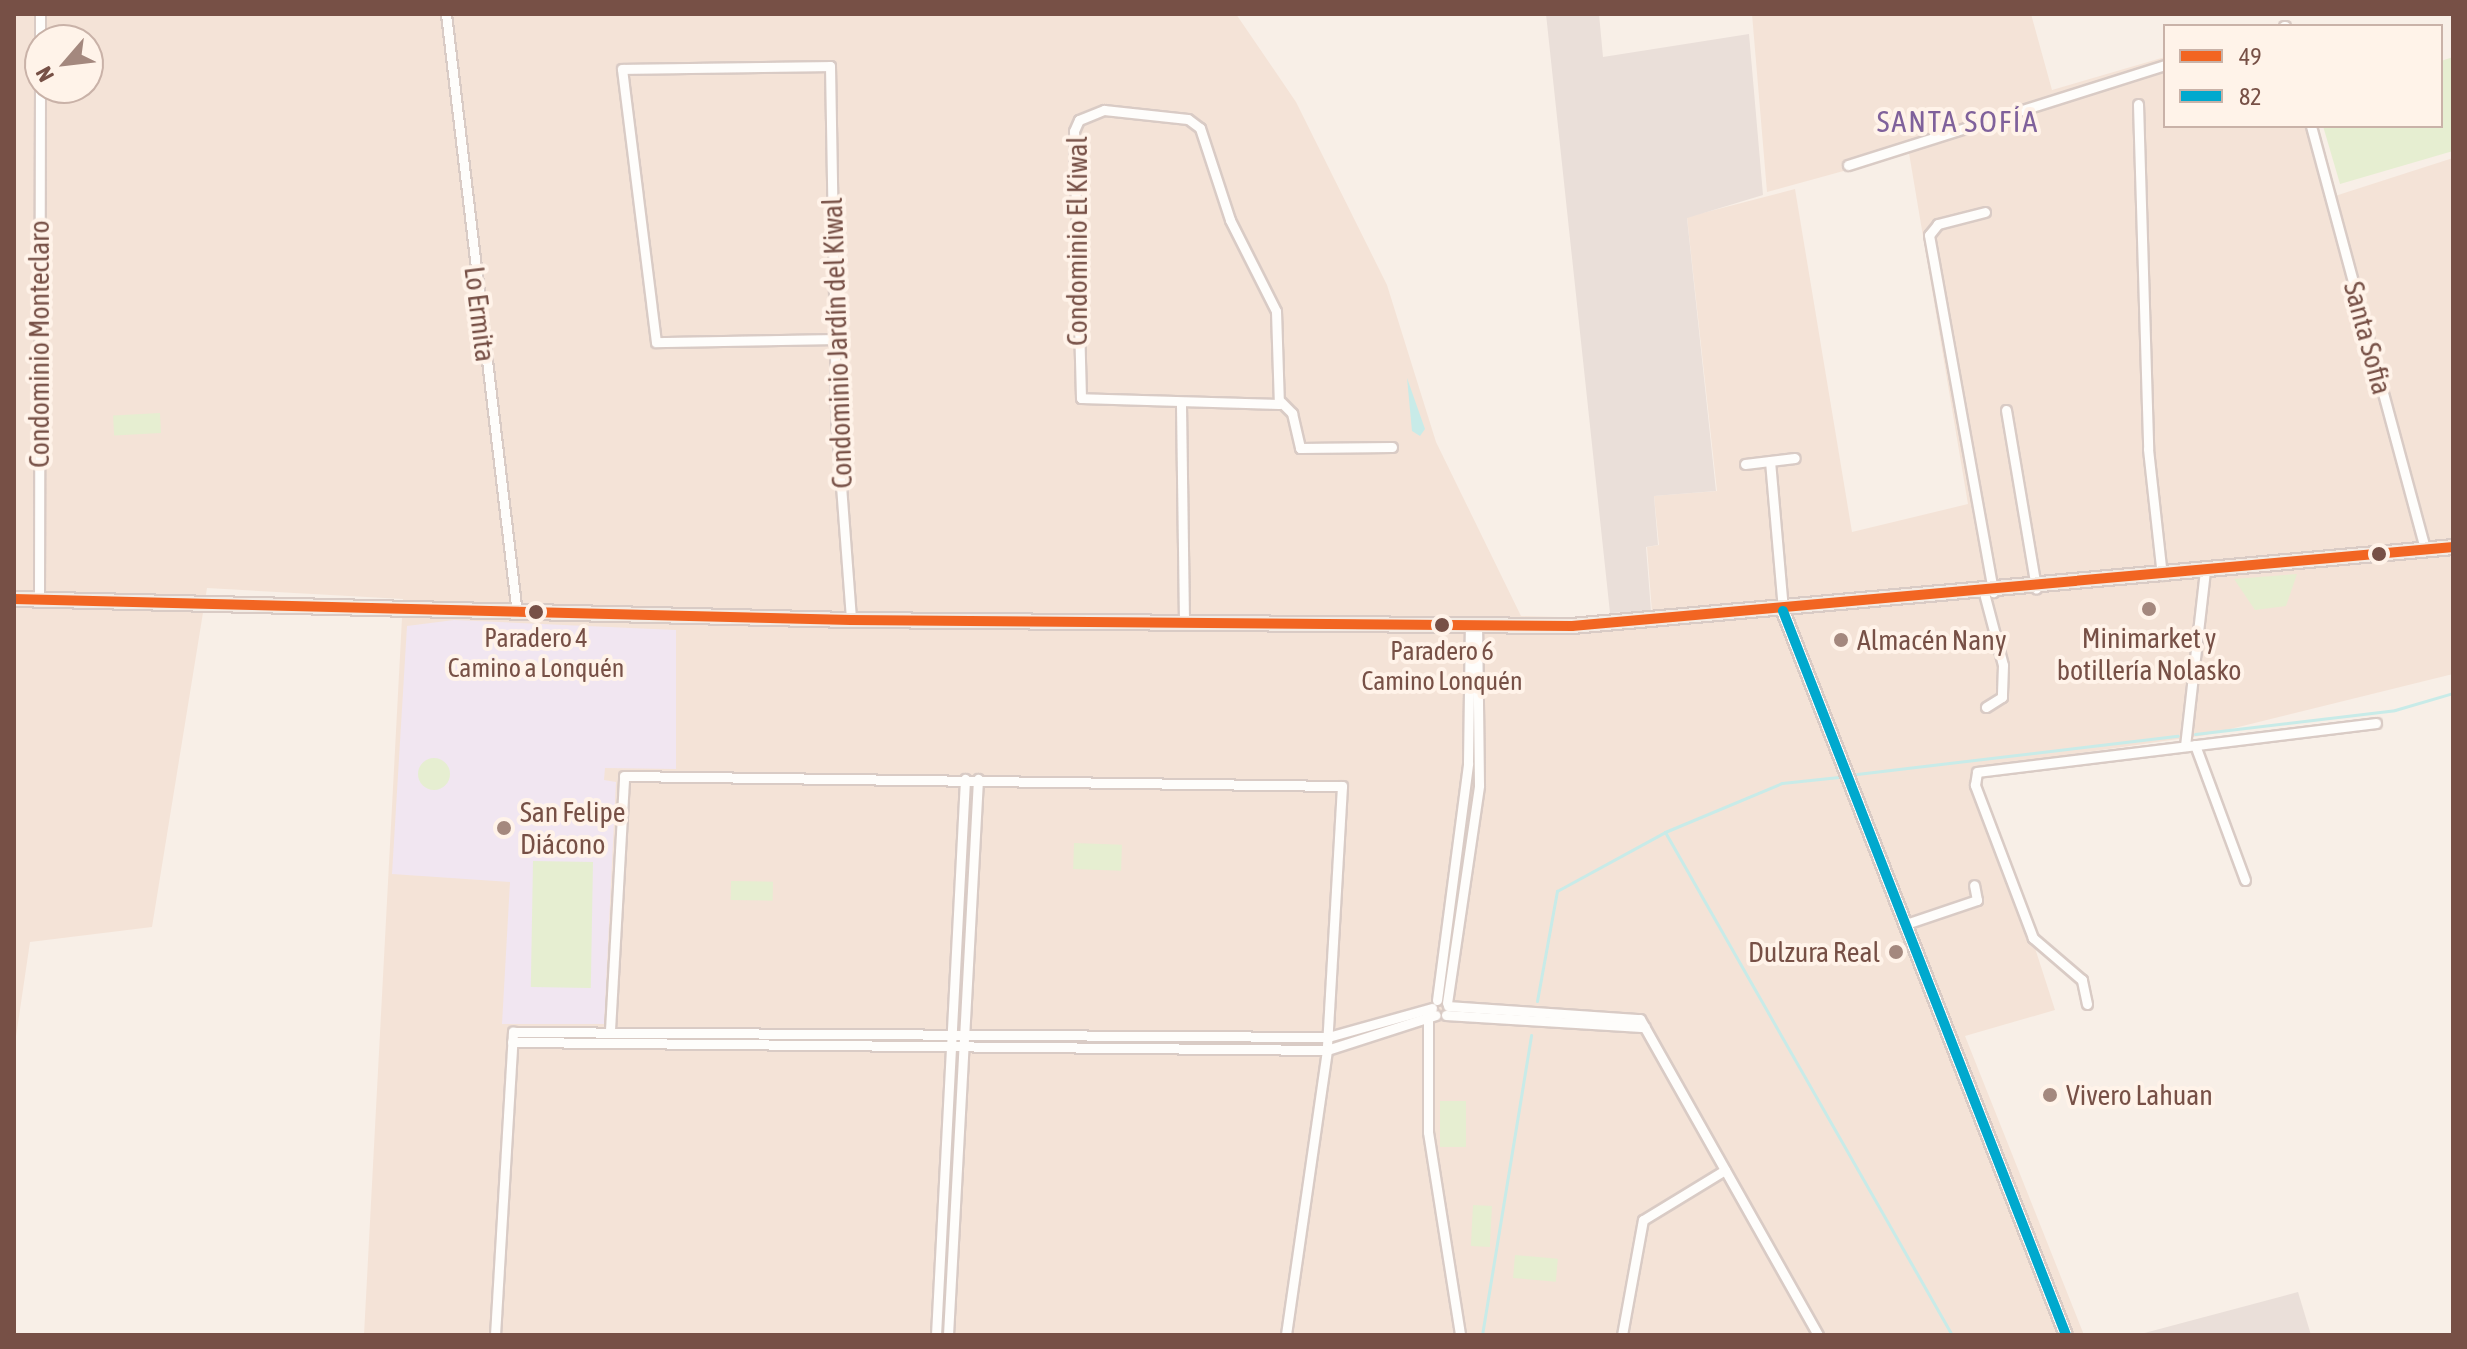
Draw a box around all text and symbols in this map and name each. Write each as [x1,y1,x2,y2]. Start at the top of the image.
north arrow [24,24,104,104]
legend [2163,24,2443,128]
text: 49 [2239,43,2262,70]
text: N [30,62,59,86]
text: 82 [2239,83,2262,110]
district label: SANTA SOFÍA [1877,103,2039,139]
street label: Condominio El Kiwal [1060,136,1094,346]
street label: Condominio Jardín del Kiwal [815,197,859,489]
street label: Condominio Monteclaro [22,220,56,468]
street label: Lo Ermita [457,264,503,364]
street label: Santa Sofia [2337,278,2399,398]
unlabelled marker [2371,546,2387,562]
marker: Minimarket y botillería Nolasko [2140,600,2158,618]
marker: Paradero 4 Camino a Lonquén [528,604,544,620]
marker: Paradero 6 Camino Lonquén [1434,617,1450,633]
place label: Minimarket y botillería Nolasko [2057,621,2241,687]
place label: Paradero 4 Camino a Lonquén [448,623,624,684]
place label: Almacén Nany [1857,623,2006,657]
marker: Almacén Nany [1832,631,1850,649]
place label: Paradero 6 Camino Lonquén [1361,636,1523,698]
place label: San Felipe Diácono [520,795,625,861]
marker: San Felipe Diácono [495,819,513,837]
place label: Dulzura Real [1748,935,1880,969]
marker: Dulzura Real [1887,943,1905,961]
place label: Vivero Lahuan [2066,1078,2213,1112]
marker: Vivero Lahuan [2041,1086,2059,1104]

